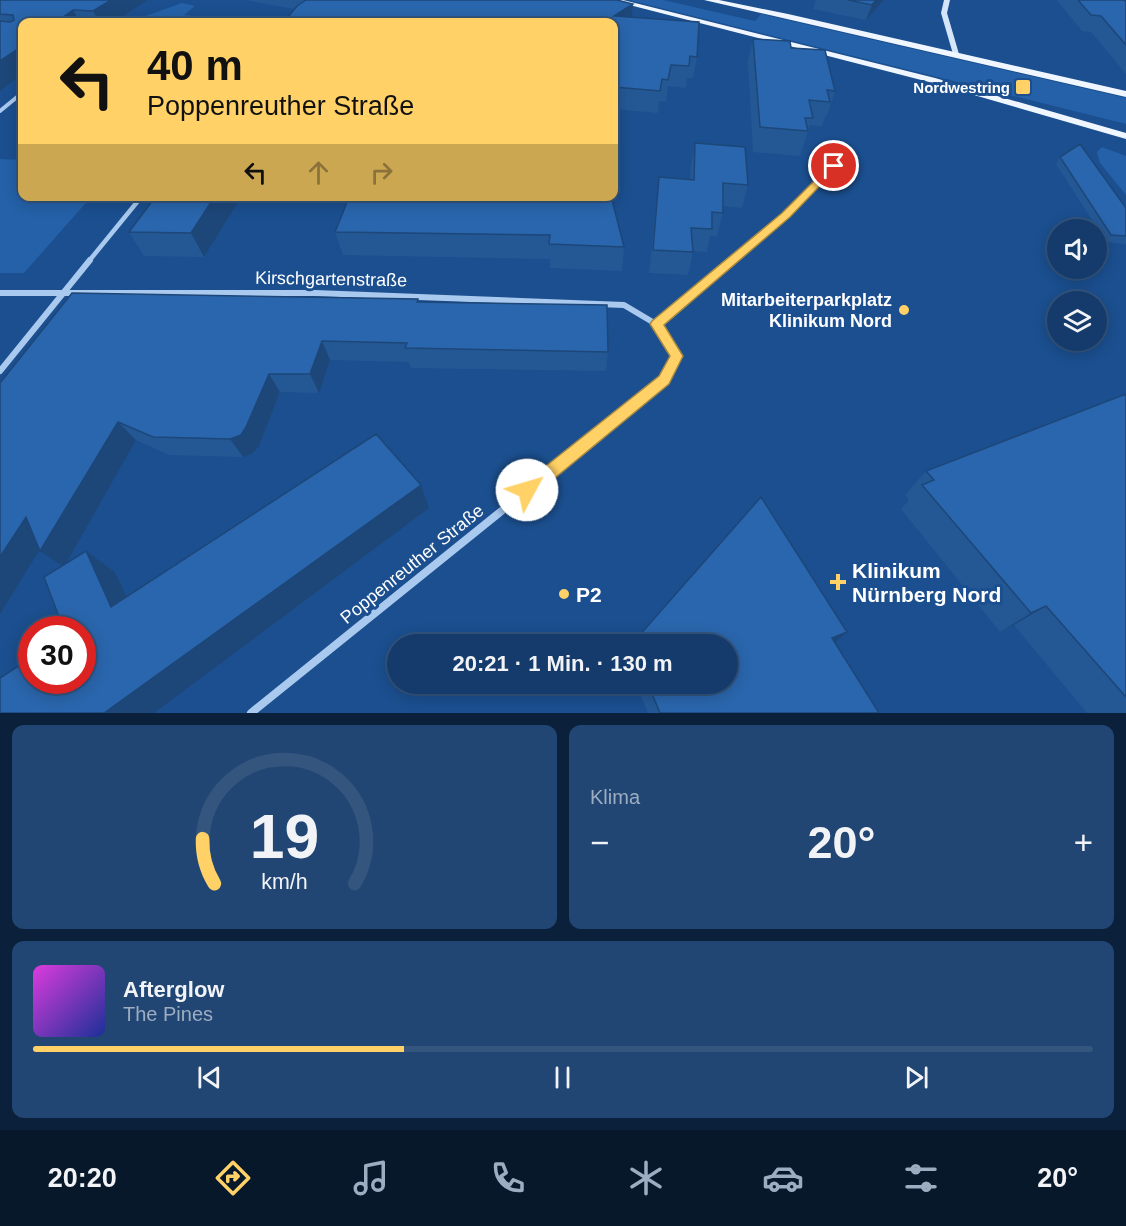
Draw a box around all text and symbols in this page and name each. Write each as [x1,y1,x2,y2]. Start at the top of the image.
icon: left [48,42,126,120]
text: 40 m [147,42,243,89]
marker: Nordwestring [1014,78,1032,96]
place label: Nordwestring [913,79,1010,96]
text: Poppenreuther Straße [147,91,414,121]
pin [808,140,859,191]
icon: arrive [817,149,850,182]
icon: left [239,156,272,189]
icon: ahead [302,156,335,189]
icon: right [365,156,398,189]
map controls [1047,219,1107,351]
button: sound [1047,219,1107,279]
street label: Kirschgartenstraße [255,268,407,290]
place label: Mitarbeiterparkplatz Klinikum Nord [721,290,892,331]
button: layers [1047,291,1107,351]
marker: Mitarbeiterparkplatz Klinikum Nord [897,303,911,317]
position arrow [495,458,559,522]
street label: Poppenreuther Straße [336,500,488,628]
place label: Klinikum Nürnberg Nord [852,559,1001,606]
marker: Klinikum Nürnberg Nord [829,573,847,591]
place label: P2 [576,583,602,606]
marker: P2 [557,587,571,601]
speed limit sign: 30 [18,616,96,694]
text: 20:21 · 1 Min. · 130 m [452,651,673,676]
text: Klima [590,786,640,808]
text: 19 [250,802,319,871]
text: 20° [807,817,876,868]
text: − [590,824,609,861]
text: + [1074,824,1093,861]
text: km/h [261,870,308,894]
text: Afterglow [123,977,224,1002]
text: The Pines [123,1003,213,1025]
icon: previous [193,1061,226,1094]
icon: pause [546,1061,579,1094]
icon: next [900,1061,933,1094]
icon: directions [212,1157,254,1199]
icon: music [350,1157,392,1199]
icon: phone [487,1157,529,1199]
icon: climate [625,1157,667,1199]
icon: car [762,1157,804,1199]
icon: filters [900,1157,942,1199]
text: 20:20 [48,1163,117,1193]
text: 20° [1037,1163,1078,1193]

